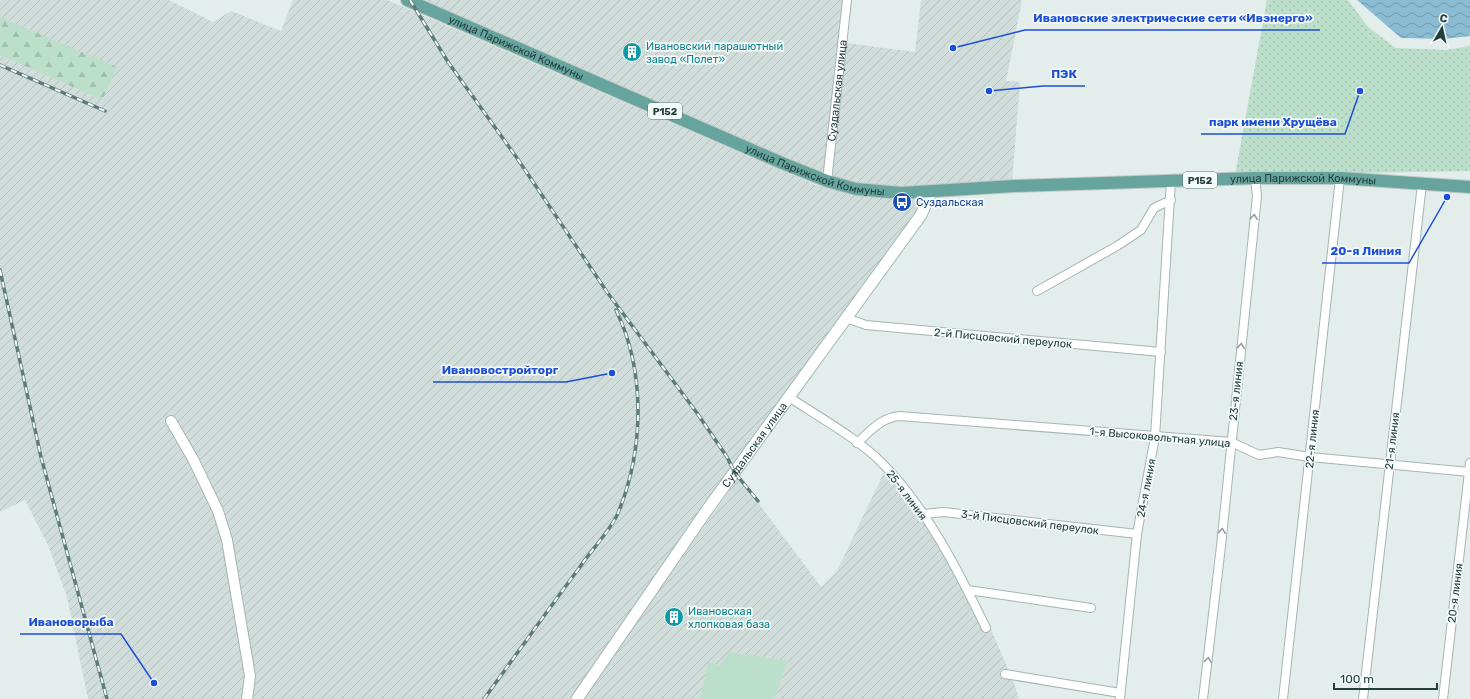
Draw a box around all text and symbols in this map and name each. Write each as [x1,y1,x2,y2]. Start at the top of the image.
callout: Ивановские электрические сети «Ивэнерго» [1025,6,1320,30]
north arrow [1422,8,1462,48]
text: Ивановские электрические сети «Ивэнерго» [1033,11,1313,25]
text: С [1439,12,1449,26]
street label: улица Парижской Коммуны [446,13,586,83]
street label: Суздальская улица [825,39,850,142]
place label: Ивановский парашютный завод «Полет» [646,40,783,66]
building icon: Ивановский парашютный завод «Полет» [621,41,643,63]
callout: ПЭК [1043,62,1085,86]
text: ПЭК [1051,67,1077,81]
road number: Р152 [648,103,682,119]
callout: парк имени Хрущёва [1201,110,1345,134]
text: парк имени Хрущёва [1209,115,1337,129]
street label: улица Парижской Коммуны [743,142,885,199]
road number: Р152 [1183,172,1217,188]
street label: улица Парижской Коммуны [1230,172,1377,187]
bus stop icon: Суздальская [891,191,913,213]
place label: Суздальская [916,196,984,209]
one-way arrow [1250,214,1259,220]
callout: 20-я Линия [1322,239,1409,263]
text: 20-я Линия [1331,244,1401,258]
street label: 2-й Писцовский переулок [933,326,1073,351]
one-way arrow [1236,343,1245,349]
callout: Ивановостройторг [433,358,566,382]
street label: 23-я линия [1227,361,1246,421]
text: Ивановостройторг [442,363,559,377]
street label: Суздальская улица [720,400,790,490]
street label: 22-я линия [1303,409,1322,469]
street label: 21-я линия [1383,412,1402,470]
street label: 1-я Высоковольтная улица [1089,425,1231,450]
street label: 24-я линия [1134,458,1159,519]
street label: 25-я линия [884,468,930,523]
street label: 3-й Писцовский переулок [960,508,1100,537]
one-way arrow [1218,528,1227,534]
street label: 20-я линия [1445,563,1466,624]
place label: Ивановская хлопковая база [688,605,770,631]
building icon: Ивановская хлопковая база [663,606,685,628]
callout: Ивановорыба [20,610,121,634]
text: Ивановорыба [28,615,114,629]
one-way arrow [1203,657,1212,663]
scale bar [1334,665,1437,691]
text: 100 m [1340,672,1374,686]

